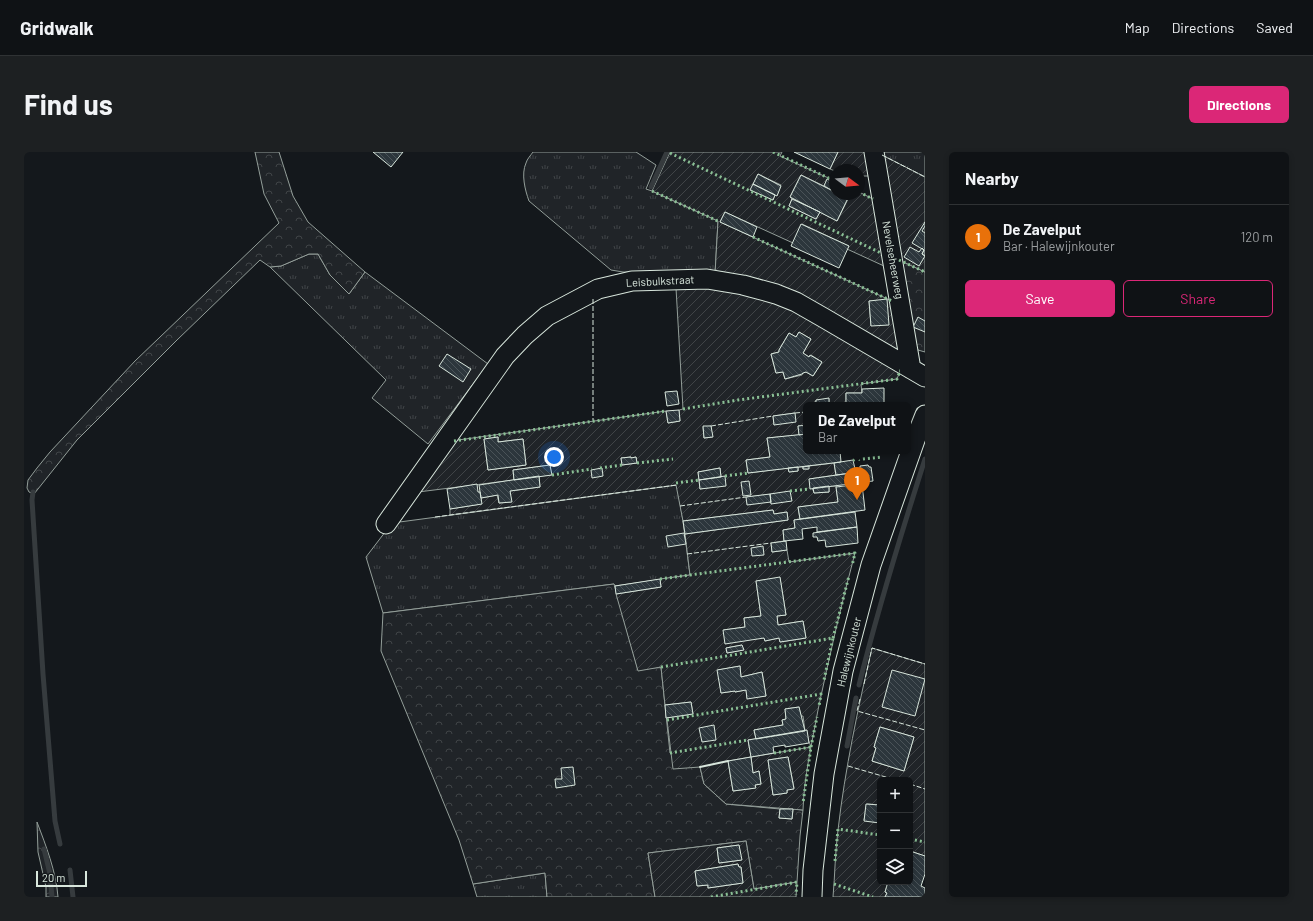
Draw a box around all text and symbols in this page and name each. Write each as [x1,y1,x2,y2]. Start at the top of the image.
text: Gridwalk [20,16,94,39]
text: Map [1125,19,1150,36]
text: Directions [1172,19,1234,36]
text: Saved [1256,19,1293,36]
button: Directions [1189,86,1289,123]
text: Find us [24,87,113,121]
north arrow [829,164,865,200]
text: Nearby [965,168,1019,188]
street label: Nevelseheerweg [880,220,907,300]
text: De Zavelput [1003,220,1081,238]
text: 1 [976,229,980,245]
text: 120 m [1241,229,1273,245]
text: Bar · Halewijnkouter [1003,238,1115,254]
street label: Leisbulkstraat [625,272,695,289]
button: Save [965,280,1115,317]
button: Share [1123,280,1273,317]
popup [803,402,911,454]
text: De Zavelput [818,411,896,429]
text: Bar [818,429,837,445]
your location [544,447,564,467]
pin: 1 [844,467,870,500]
street label: Halewijnkouter [834,616,863,688]
map controls [877,777,913,885]
button: + [877,777,913,813]
button: − [877,813,913,849]
button: layers [877,849,913,885]
scale bar [36,869,87,888]
text: 20 m [42,871,65,884]

